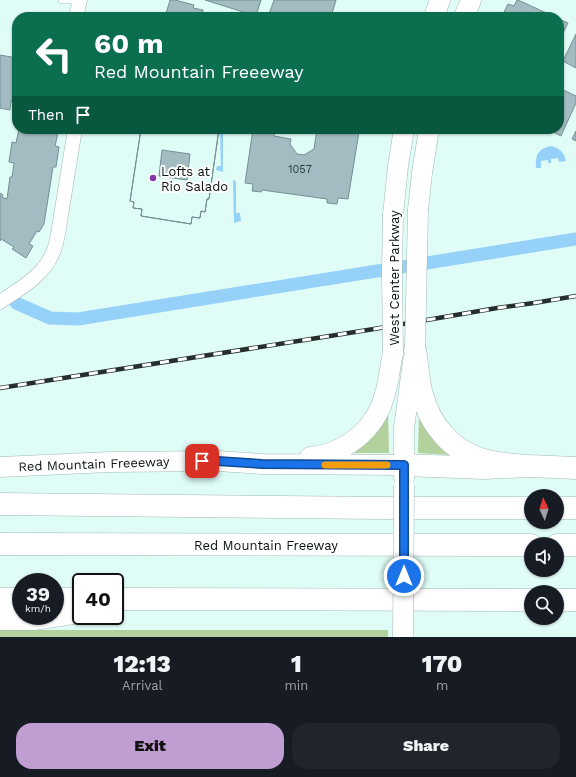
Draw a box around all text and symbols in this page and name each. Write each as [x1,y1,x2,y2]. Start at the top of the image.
text: 60 m [94,27,164,60]
icon: left [28,28,80,80]
text: Red Mountain Freeeway [94,61,303,82]
icon: arrive [72,104,94,126]
text: Then [28,106,64,124]
house number: 1057 [288,163,312,176]
place label: Lofts at Rio Salado [161,164,228,194]
marker: Lofts at Rio Salado [148,173,158,183]
street label: West Center Parkway [387,210,402,346]
pin [185,444,219,478]
icon: arrive [191,450,213,472]
street label: Red Mountain Freeeway [18,454,170,474]
north arrow [524,489,564,529]
map controls [524,489,564,625]
button: sound [524,537,564,577]
street label: Red Mountain Freeway [194,538,338,553]
position arrow [383,555,425,597]
speed limit sign: 40 [72,573,124,625]
text: 39 [26,582,50,606]
button: search [524,585,564,625]
text: km/h [25,603,51,614]
text: 12:13 [113,650,171,678]
text: 1 [291,650,302,678]
text: 170 [422,650,462,678]
text: Arrival [122,678,163,693]
text: min [284,678,308,693]
text: m [436,678,448,693]
button: Exit [16,723,284,769]
button: Share [292,723,560,769]

